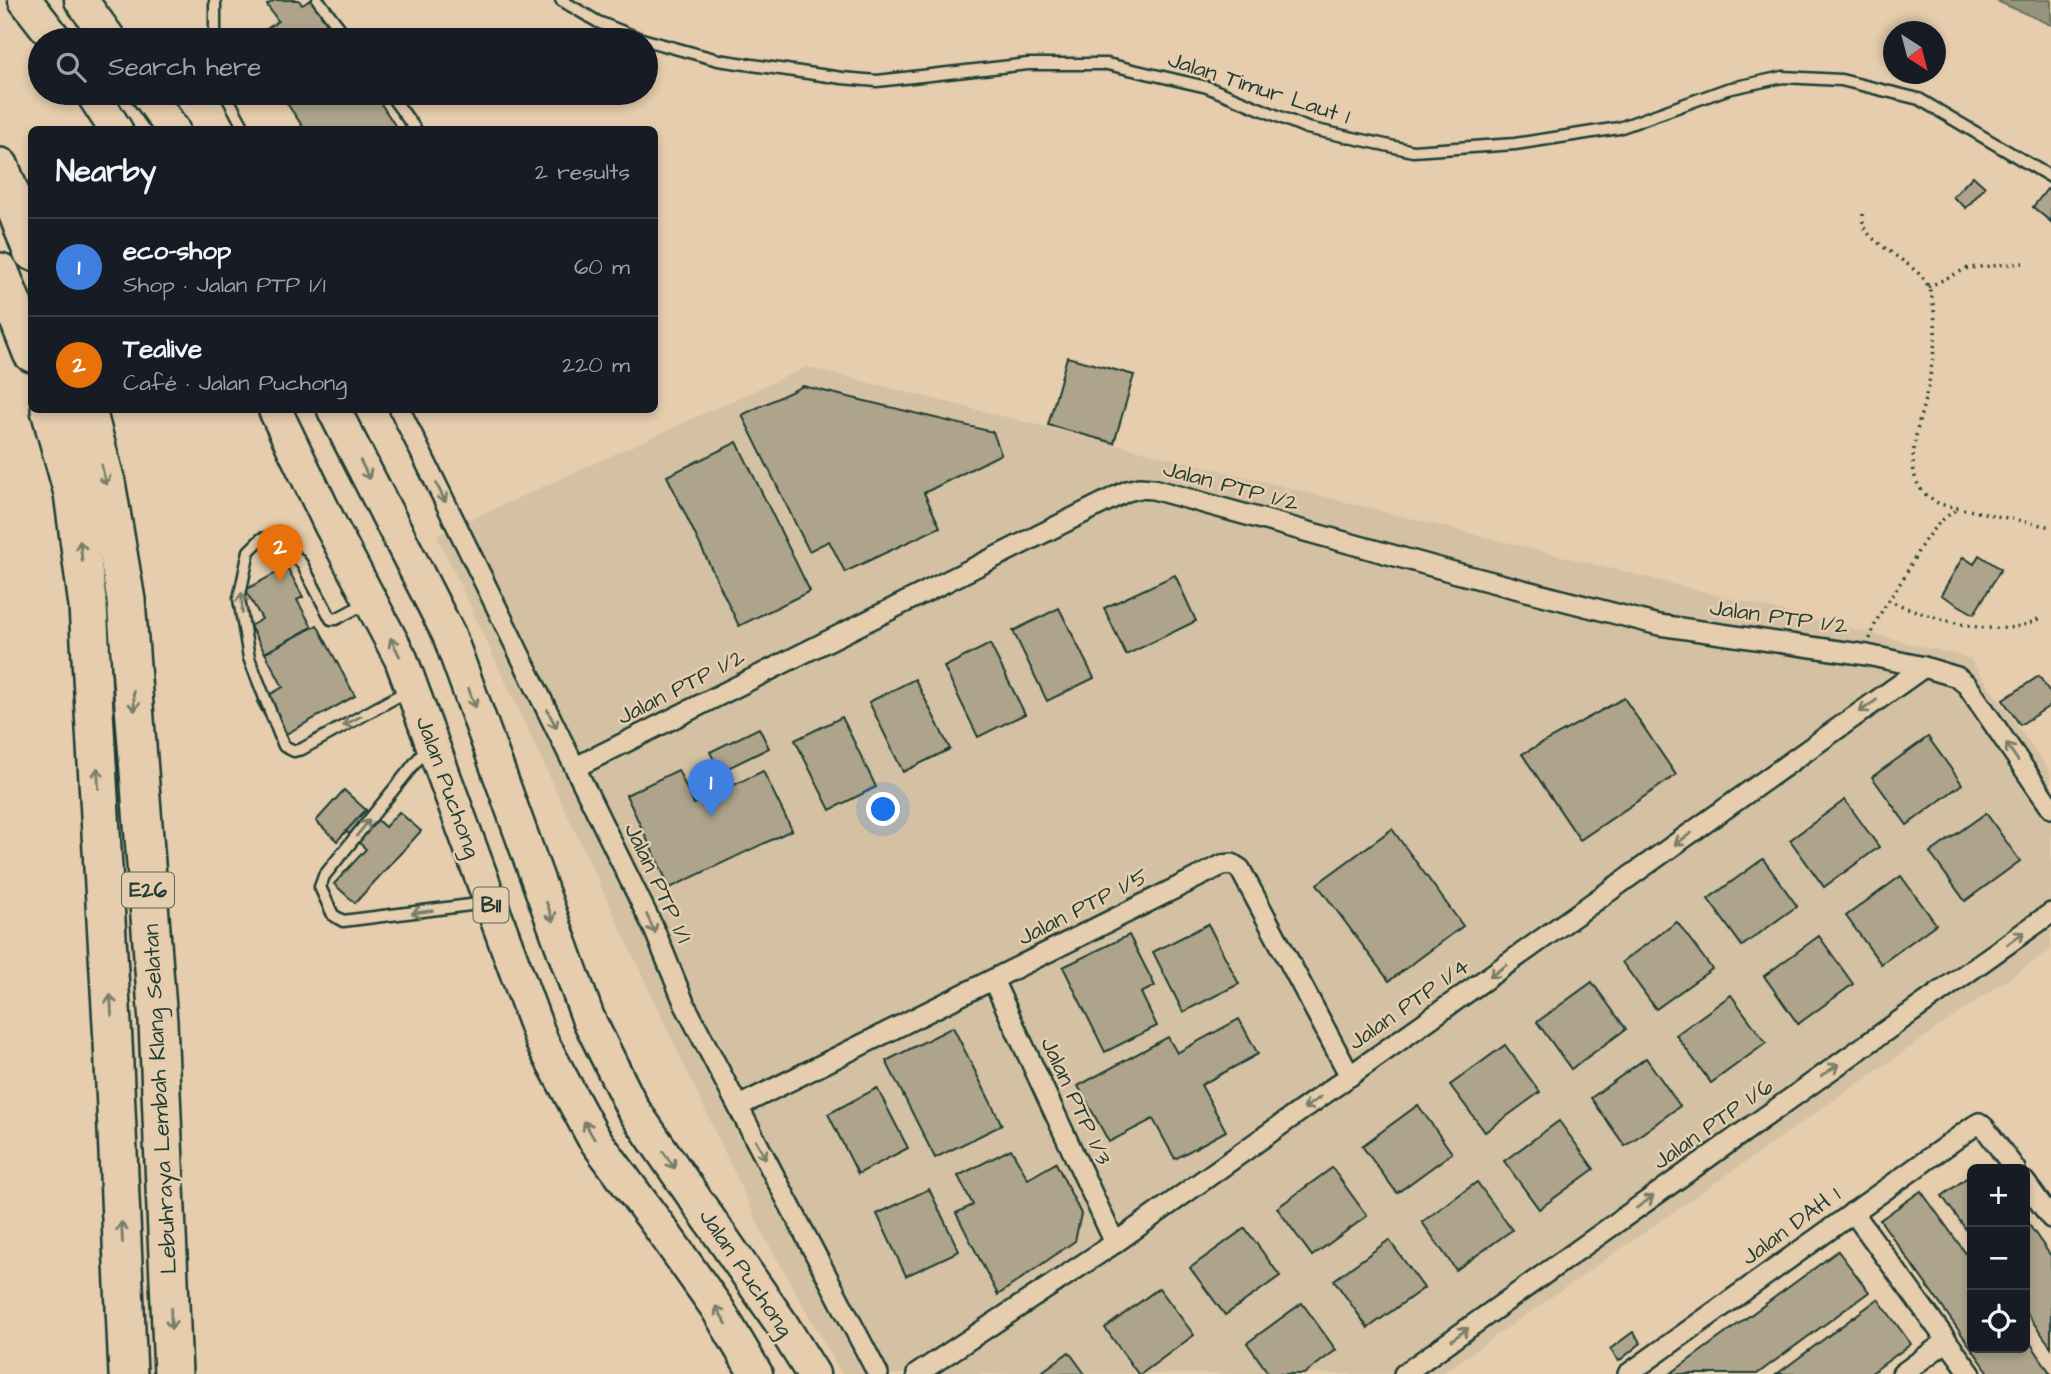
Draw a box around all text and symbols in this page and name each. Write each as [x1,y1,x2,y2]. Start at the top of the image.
north arrow [1883,21,1946,84]
search box [28,28,658,105]
street label: Jalan Timur Laut 1 [1164,43,1354,133]
icon: search [52,48,90,86]
text: Search here [108,49,261,85]
text: Nearby [56,151,156,193]
text: 2 results [535,156,630,188]
text: eco-shop [123,233,231,269]
text: 1 [78,251,80,283]
text: 60 m [574,251,630,283]
text: Shop · Jalan PTP 1/1 [123,269,326,301]
text: Tealive [123,331,202,367]
text: 2 [72,349,86,381]
text: 220 m [562,349,630,381]
text: Café · Jalan Puchong [123,367,347,399]
street label: Jalan PTP 1/2 [1160,453,1302,519]
one-way arrow [359,460,373,480]
one-way arrow [98,464,111,486]
one-way arrow [435,482,449,503]
pin: 2 [257,524,303,582]
one-way arrow [74,540,87,563]
street label: Jalan PTP 1/2 [1708,591,1850,643]
one-way arrow [235,592,248,615]
one-way arrow [388,637,402,658]
street label: Jalan PTP 1/2 [612,641,750,733]
one-way arrow [467,687,480,709]
one-way arrow [128,689,141,712]
one-way arrow [1859,699,1878,714]
one-way arrow [546,708,560,729]
street label: Jalan Puchong [407,712,488,863]
one-way arrow [342,715,363,728]
one-way arrow [2005,742,2019,762]
pin: 1 [688,759,734,817]
one-way arrow [91,767,104,790]
your location [866,792,900,826]
street label: Jalan PTP 1/1 [616,818,700,948]
one-way arrow [356,819,371,837]
one-way arrow [1674,831,1693,846]
street label: Jalan PTP 1/5 [1012,860,1154,954]
road number: E26 [122,872,174,908]
road number: B11 [474,888,508,922]
one-way arrow [544,901,557,922]
one-way arrow [412,905,434,918]
one-way arrow [645,913,659,934]
street label: Lebuhraya Lembah Klang Selatan [135,923,186,1275]
one-way arrow [2006,931,2025,945]
street label: Jalan PTP 1/4 [1342,950,1477,1058]
one-way arrow [1489,963,1508,978]
one-way arrow [104,994,117,1017]
street label: Jalan PTP 1/3 [1032,1032,1120,1171]
one-way arrow [1820,1063,1839,1077]
street label: Jalan PTP 1/6 [1646,1071,1780,1177]
one-way arrow [1303,1095,1322,1110]
one-way arrow [582,1120,596,1140]
one-way arrow [755,1139,769,1160]
one-way arrow [662,1150,676,1169]
map controls [1967,1164,2030,1353]
button: + [1967,1164,2030,1227]
street label: Jalan DAH 1 [1735,1179,1847,1273]
one-way arrow [1635,1195,1654,1210]
street label: Jalan Puchong [690,1202,801,1344]
one-way arrow [115,1221,128,1244]
button: − [1967,1227,2030,1290]
button: locate [1967,1290,2030,1353]
one-way arrow [713,1306,727,1326]
one-way arrow [164,1307,177,1330]
one-way arrow [1450,1327,1469,1342]

